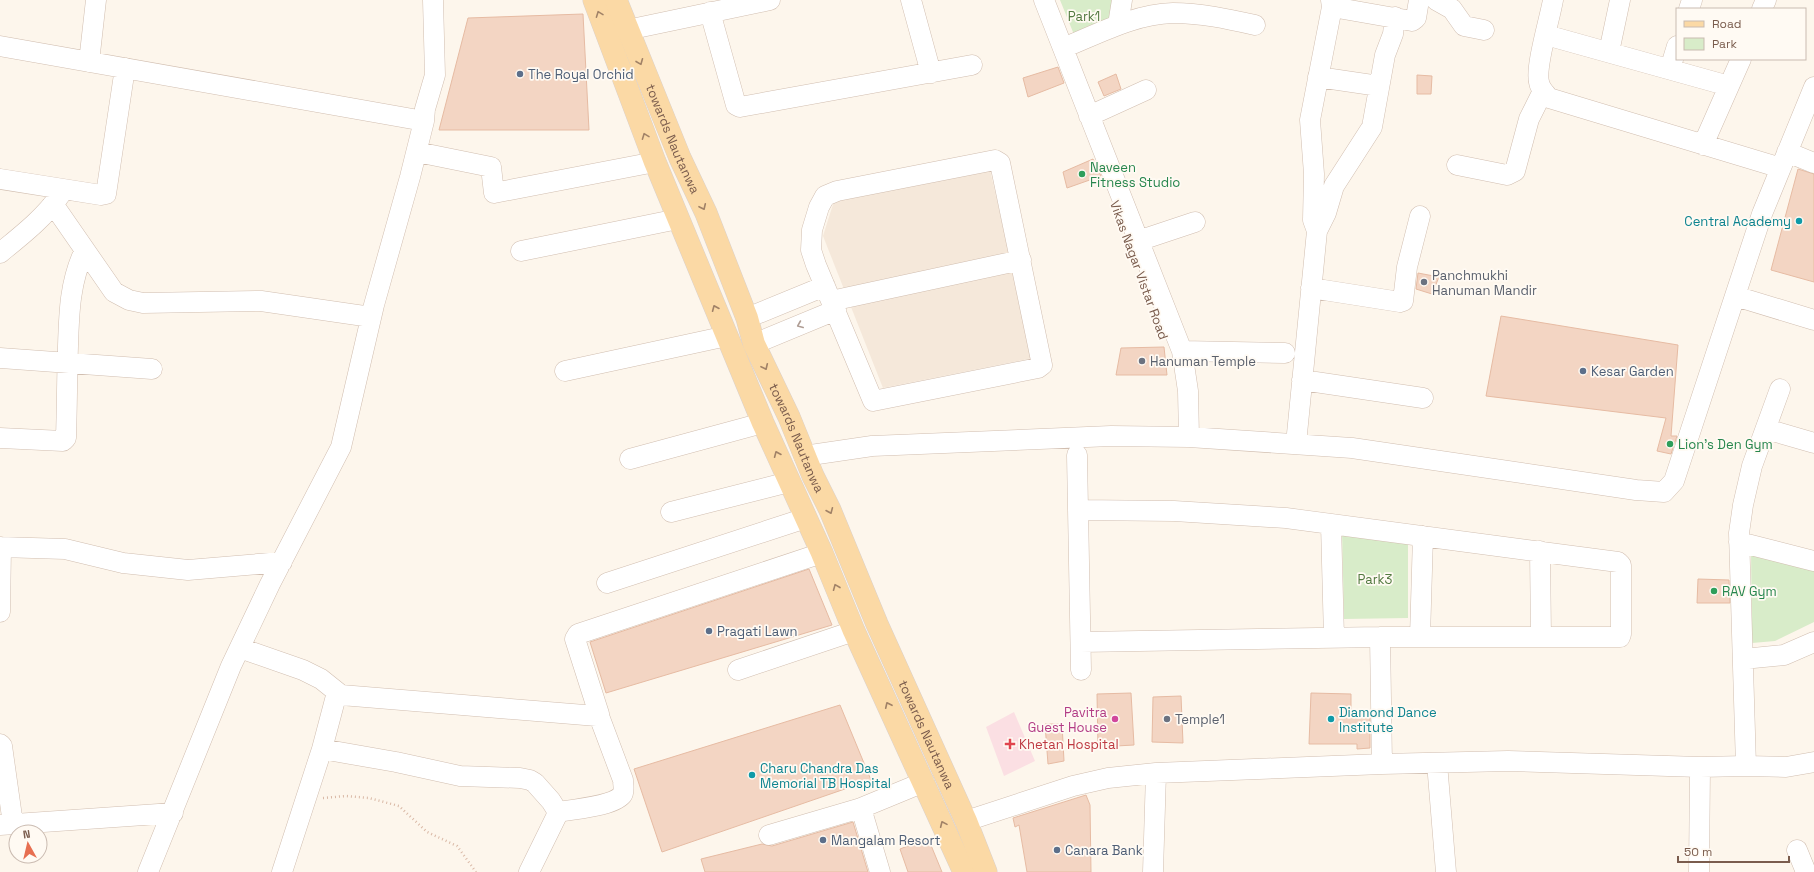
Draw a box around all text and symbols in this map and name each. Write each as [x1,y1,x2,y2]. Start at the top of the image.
park label: Park1 [1068,8,1100,25]
legend [1676,8,1806,60]
one-way arrow [596,11,604,18]
text: Road [1712,16,1741,32]
text: Park [1712,36,1737,52]
one-way arrow [636,59,644,66]
place label: The Royal Orchid [528,66,634,83]
marker: The Royal Orchid [515,69,525,79]
street label: towards Nautanwa [642,81,704,197]
one-way arrow [641,133,649,140]
place label: Naveen Fitness Studio [1090,159,1180,191]
marker: Naveen Fitness Studio [1077,169,1087,179]
street label: Vikas Nagar Vistar Road [1106,198,1172,342]
one-way arrow [698,203,706,211]
place label: Central Academy [1684,213,1791,230]
marker: Central Academy [1794,216,1804,226]
place label: Panchmukhi Hanuman Mandir [1432,267,1537,299]
marker: Panchmukhi Hanuman Mandir [1419,277,1429,287]
one-way arrow [712,305,720,312]
one-way arrow [796,320,804,328]
place label: Hanuman Temple [1150,353,1256,370]
marker: Hanuman Temple [1137,356,1147,366]
one-way arrow [760,363,768,371]
place label: Kesar Garden [1591,363,1674,380]
marker: Kesar Garden [1578,366,1588,376]
street label: towards Nautanwa [765,380,829,496]
place label: Lion's Den Gym [1678,436,1773,453]
marker: Lion's Den Gym [1665,439,1675,449]
one-way arrow [773,450,781,457]
one-way arrow [826,508,834,515]
park label: Park3 [1358,571,1393,588]
one-way arrow [832,583,840,590]
place label: RAV Gym [1722,583,1777,600]
marker: RAV Gym [1709,586,1719,596]
place label: Pragati Lawn [717,623,798,640]
marker: Pragati Lawn [704,626,714,636]
street label: towards Nautanwa [895,677,959,792]
one-way arrow [885,702,893,709]
place label: Pavitra Guest House [1028,704,1108,736]
place label: Diamond Dance Institute [1339,704,1437,736]
place label: Temple1 [1175,711,1225,728]
marker: Pavitra Guest House [1110,714,1120,724]
marker: Temple1 [1162,714,1172,724]
marker: Diamond Dance Institute [1326,714,1336,724]
place label: Khetan Hospital [1019,736,1119,753]
marker: Khetan Hospital [1004,738,1016,750]
place label: Charu Chandra Das Memorial TB Hospital [760,760,891,792]
marker: Charu Chandra Das Memorial TB Hospital [747,770,757,780]
one-way arrow [939,820,947,827]
north arrow [8,824,48,864]
text: N [22,827,31,842]
place label: Mangalam Resort [831,832,940,849]
marker: Mangalam Resort [818,835,828,845]
scale bar [1678,838,1789,864]
place label: Canara Bank [1065,842,1143,859]
text: 50 m [1684,844,1712,860]
marker: Canara Bank [1052,845,1062,855]

